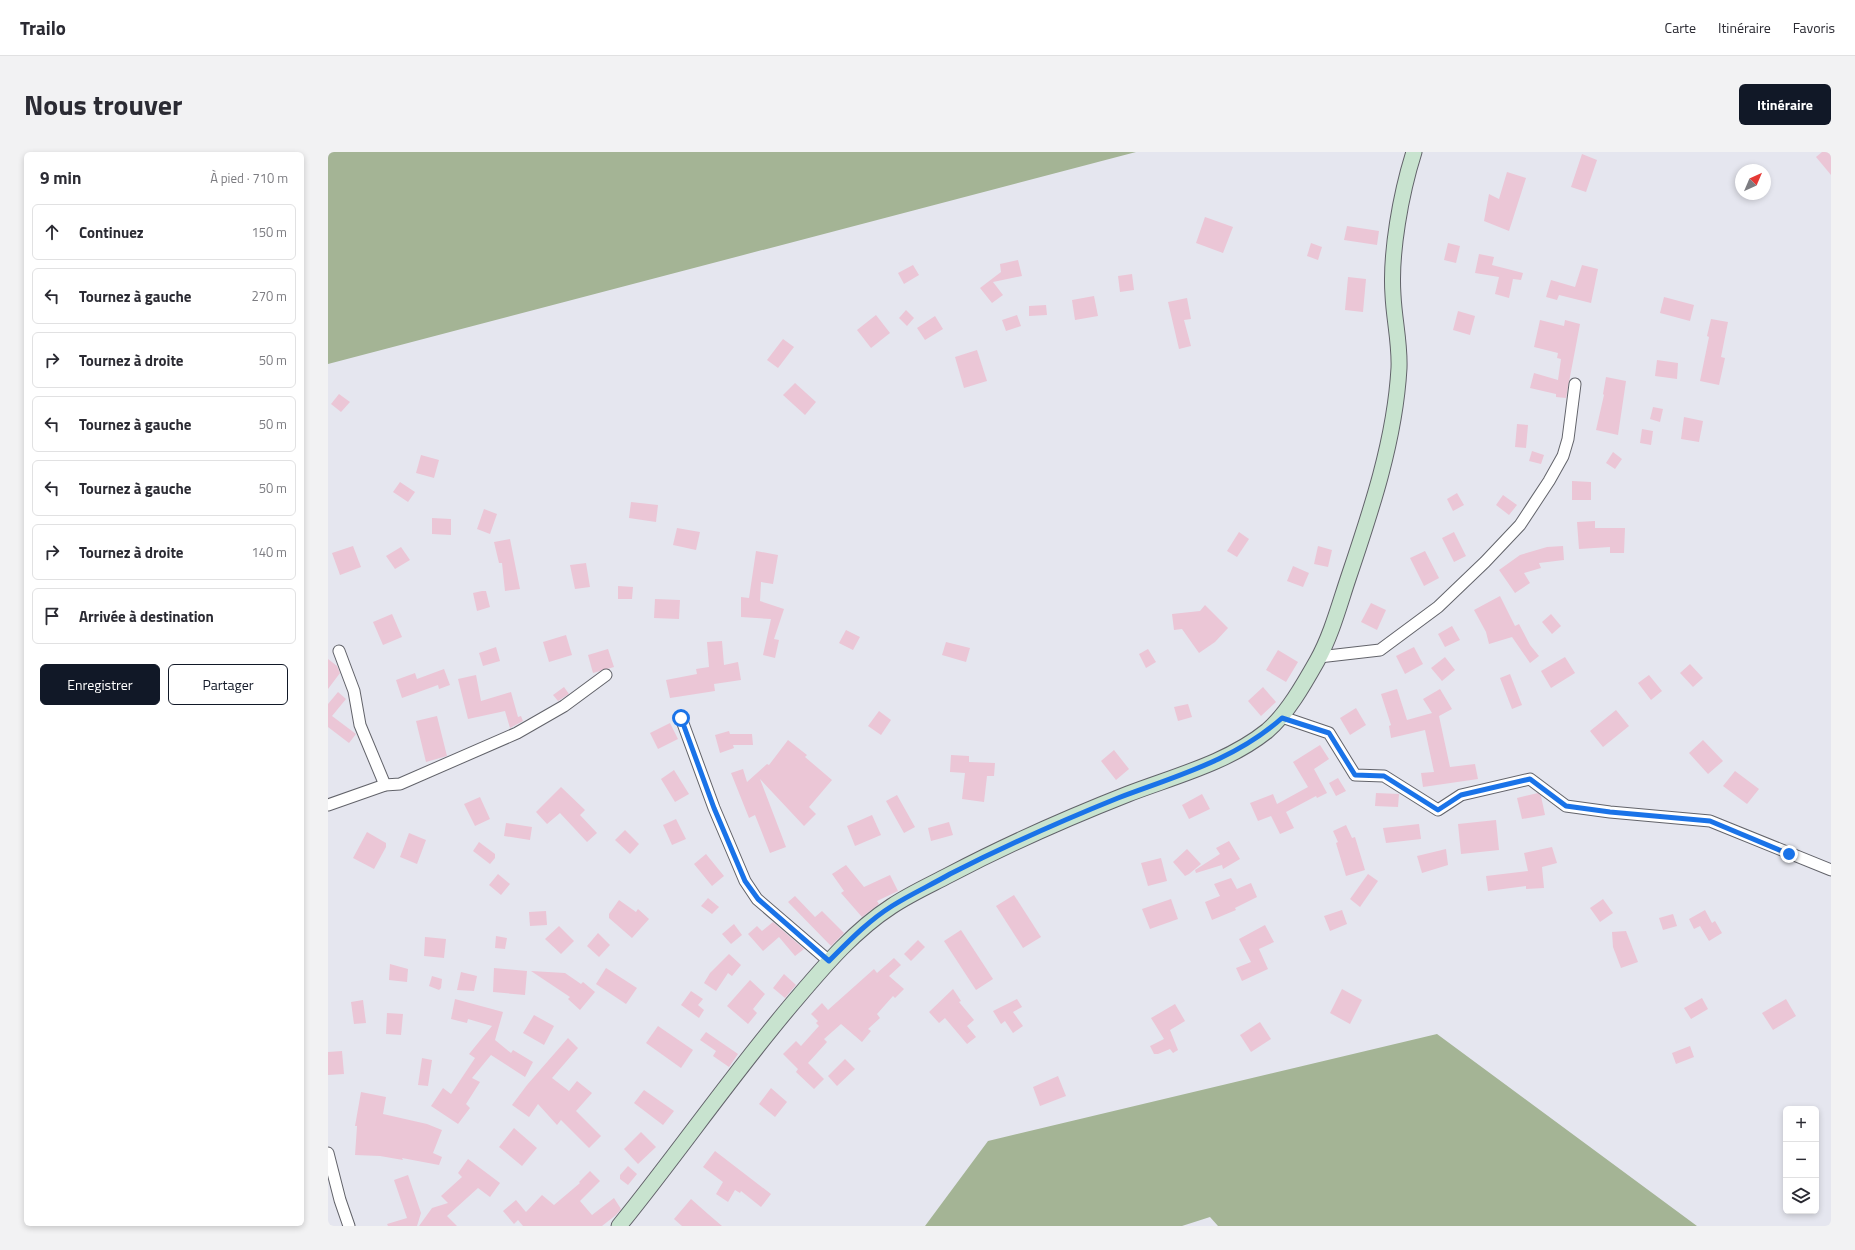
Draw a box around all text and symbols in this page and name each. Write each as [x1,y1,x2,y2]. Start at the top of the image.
text: Trailo [20,13,66,42]
text: Carte [1665,17,1696,38]
text: Itinéraire [1718,17,1771,38]
text: Favoris [1793,17,1835,38]
text: Nous trouver [24,83,182,126]
button: Itinéraire [1739,84,1831,125]
north arrow [1735,164,1771,200]
text: 9 min [40,165,81,191]
text: À pied · 710 m [210,168,288,188]
icon: ahead [41,221,63,243]
text: Continuez [79,221,144,244]
text: 150 m [251,222,287,242]
icon: left [41,285,63,307]
text: Tournez à gauche [79,285,191,308]
text: 270 m [251,286,287,306]
icon: right [41,349,63,371]
text: Tournez à droite [79,349,184,372]
text: 50 m [259,350,287,370]
icon: left [41,413,63,435]
text: Tournez à gauche [79,413,191,436]
text: 50 m [259,414,287,434]
icon: left [41,477,63,499]
text: Tournez à gauche [79,477,191,500]
text: 50 m [259,478,287,498]
icon: right [41,541,63,563]
text: Tournez à droite [79,541,184,564]
text: 140 m [251,542,287,562]
icon: arrive [41,605,63,627]
text: Arrivée à destination [79,605,214,628]
button: Enregistrer [40,664,160,705]
button: Partager [168,664,288,705]
route start [672,709,690,727]
route end [1780,845,1798,863]
map controls [1783,1106,1819,1214]
button: + [1783,1106,1819,1142]
button: − [1783,1142,1819,1178]
button: layers [1783,1178,1819,1214]

